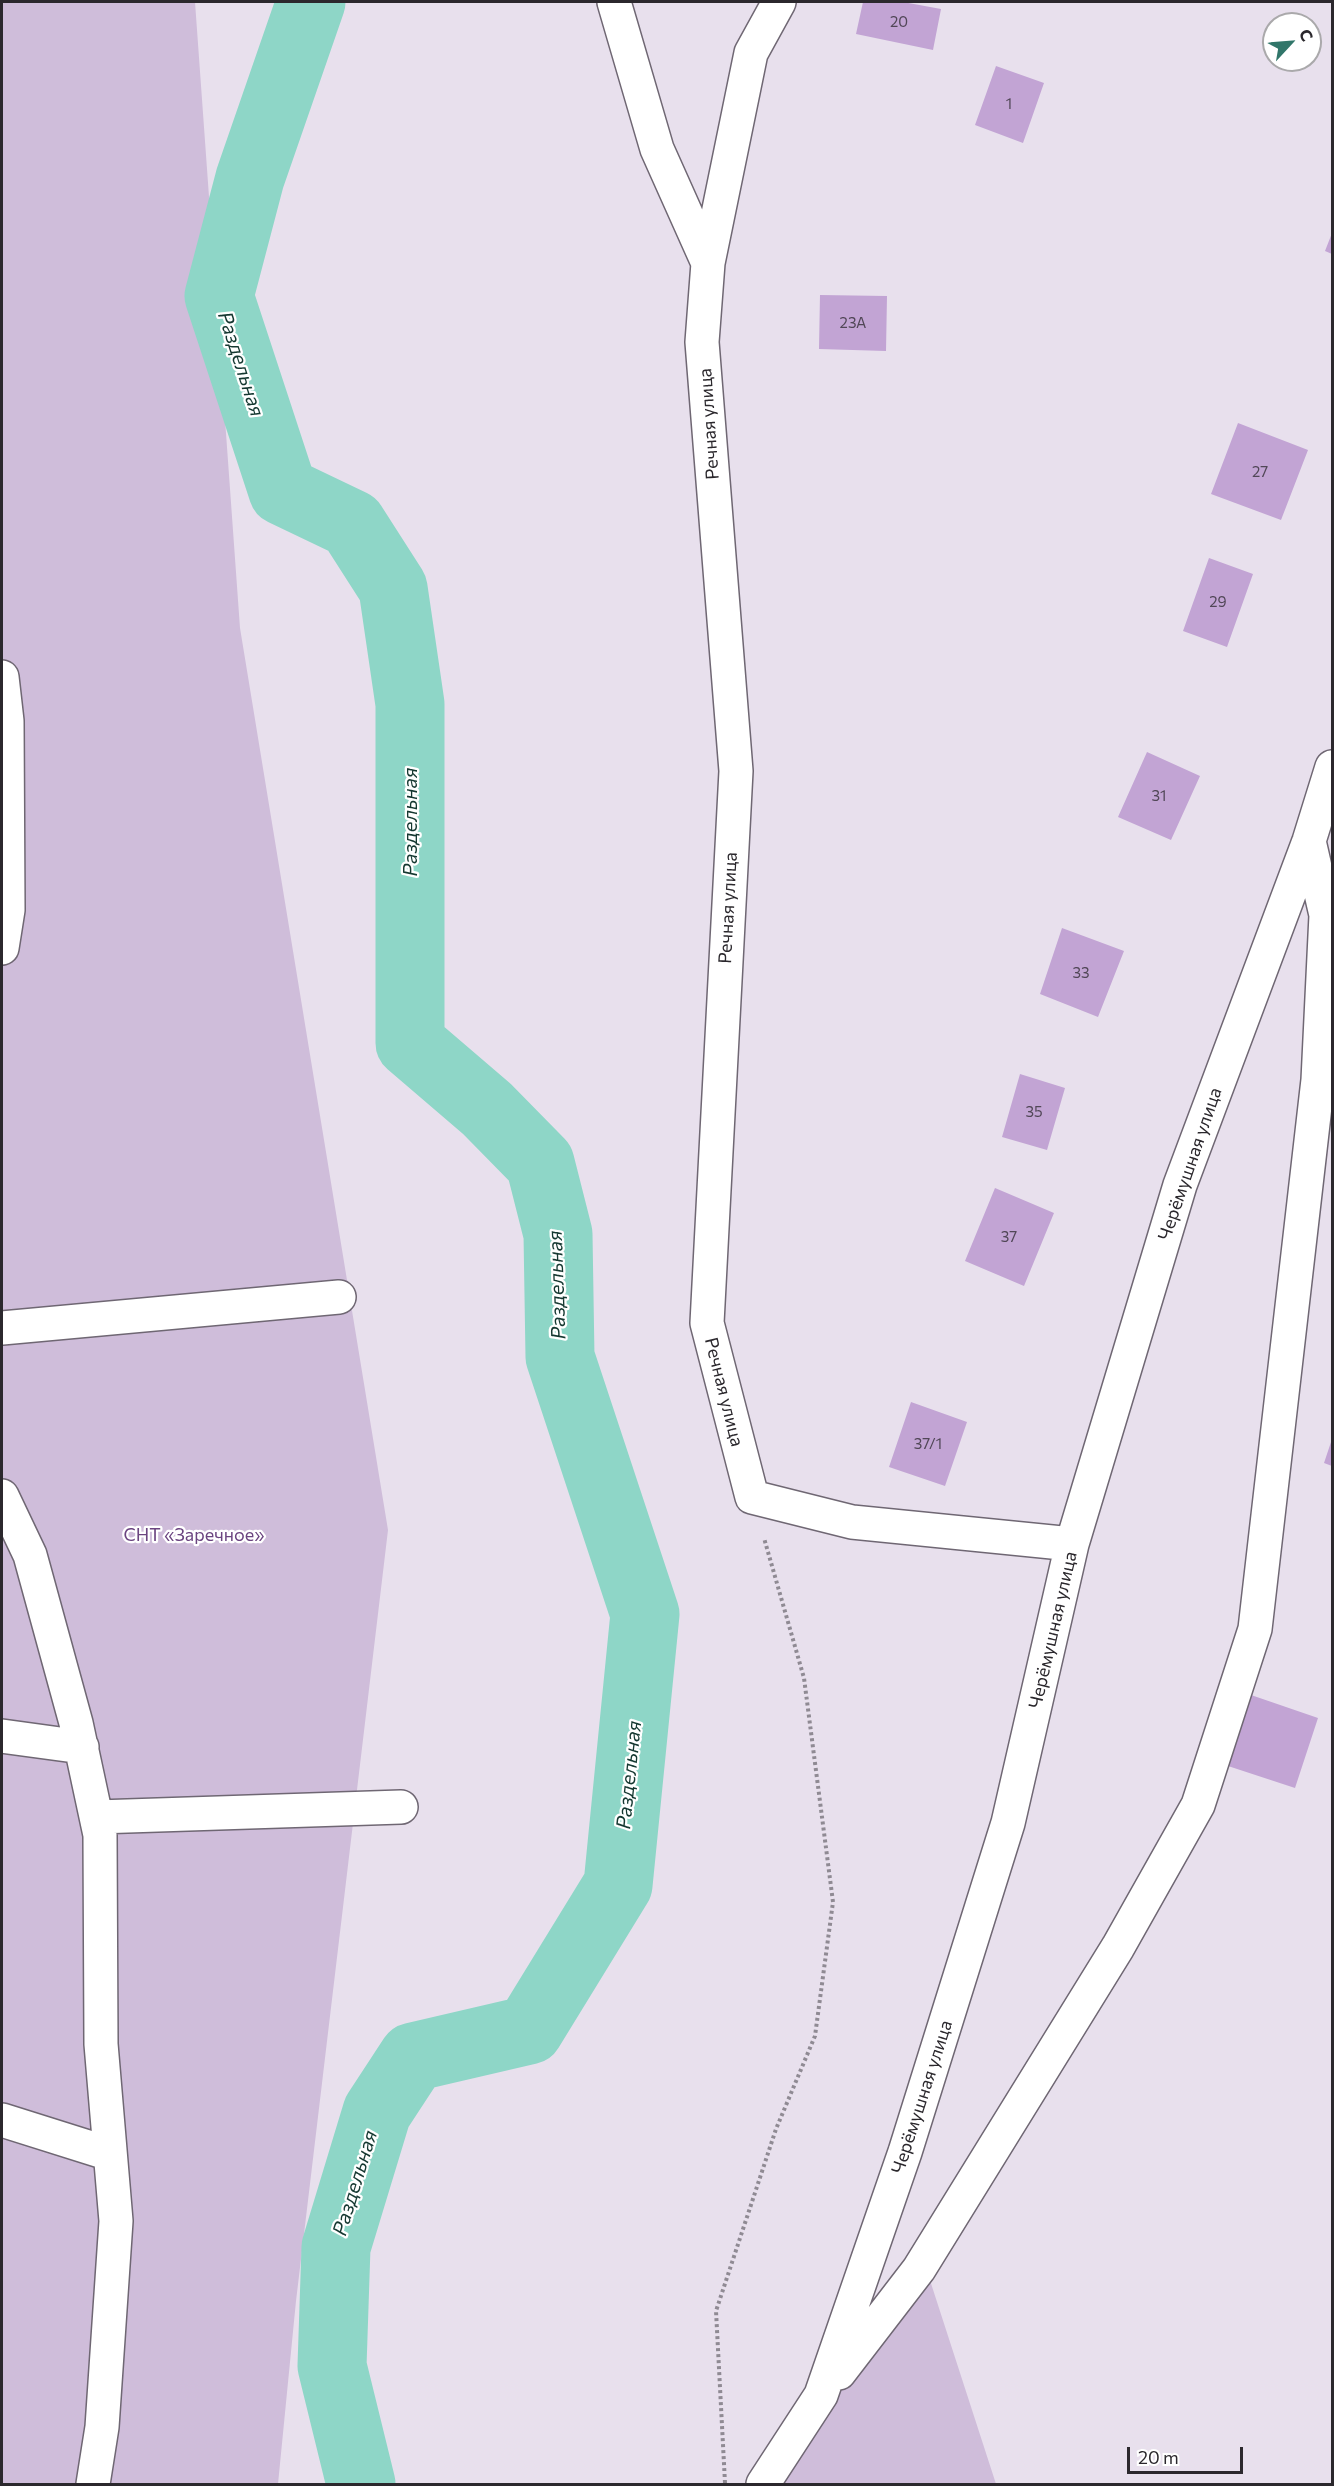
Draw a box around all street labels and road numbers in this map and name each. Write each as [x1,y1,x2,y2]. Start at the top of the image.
street label: Речная улица [694,368,724,480]
street label: Речная улица [714,852,742,964]
street label: Черёмушная улица [1154,1085,1226,1243]
street label: Речная улица [700,1335,748,1449]
street label: Черёмушная улица [1024,1549,1082,1711]
street label: Черёмушная улица [887,2017,957,2177]

